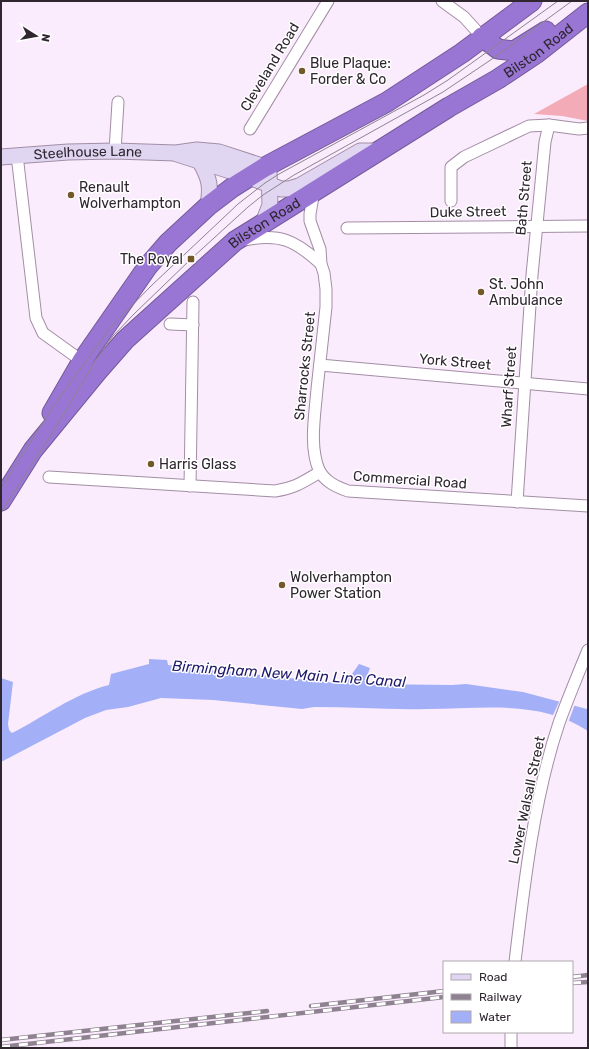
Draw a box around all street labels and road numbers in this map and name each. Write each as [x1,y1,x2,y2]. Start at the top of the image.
street label: Bilston Road [500,19,577,81]
street label: Cleveland Road [237,20,303,114]
street label: Steelhouse Lane [33,142,143,163]
street label: Bath Street [512,159,536,236]
street label: Bilston Road [224,194,303,252]
street label: Duke Street [430,203,507,221]
street label: Sharrocks Street [291,310,319,421]
street label: Wharf Street [498,345,520,428]
street label: York Street [418,350,492,374]
street label: Commercial Road [352,468,468,492]
street label: Lower Walsall Street [505,734,549,865]

